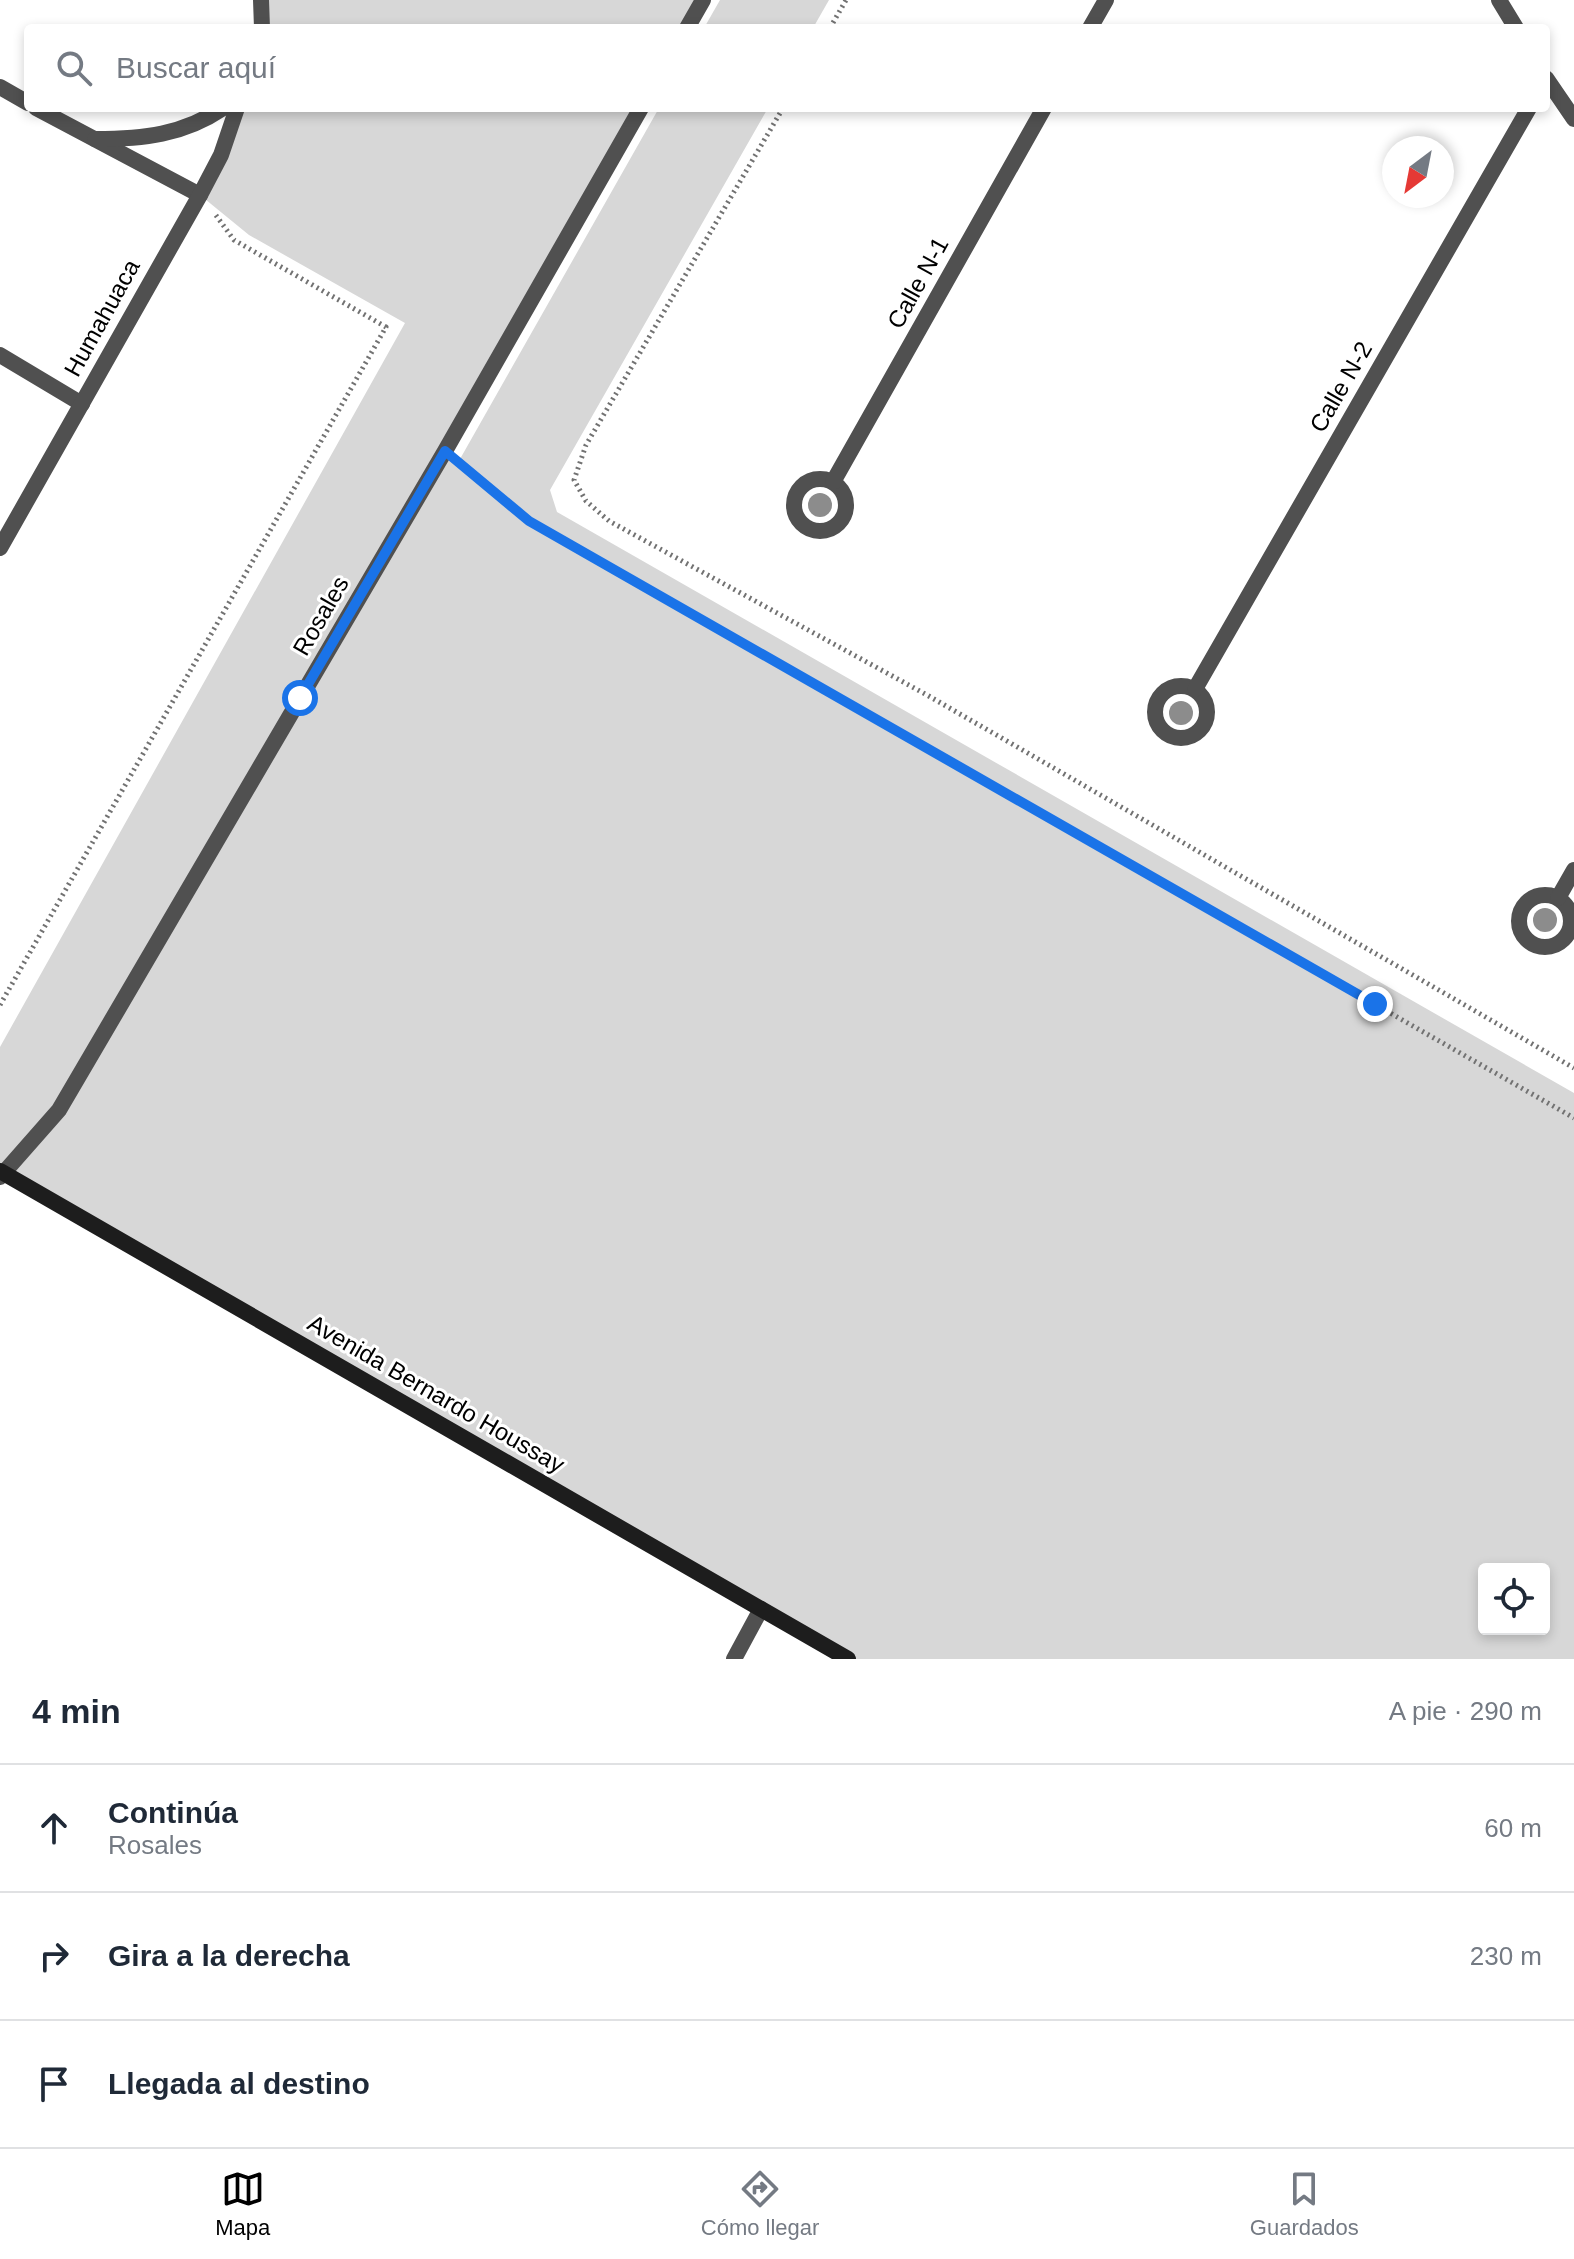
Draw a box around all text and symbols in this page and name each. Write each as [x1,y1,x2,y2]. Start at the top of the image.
search box [24,24,1550,112]
icon: search [52,46,96,90]
text: Buscar aquí [116,51,276,84]
north arrow [1382,136,1454,208]
street label: Calle N-1 [882,232,954,333]
street label: Humahuaca [58,254,145,381]
street label: Calle N-2 [1304,337,1377,437]
street label: Rosales [287,571,354,660]
route start [282,680,318,716]
route end [1357,986,1393,1022]
street label: Avenida Bernardo Houssay [303,1309,569,1478]
map controls [1478,1563,1550,1635]
button: locate [1478,1563,1550,1635]
text: 4 min [32,1692,121,1730]
text: A pie · 290 m [1389,1696,1542,1726]
text: Continúa [108,1796,238,1829]
icon: ahead [32,1806,76,1850]
text: 60 m [1484,1813,1542,1843]
text: Rosales [108,1830,202,1860]
icon: right [32,1934,76,1978]
text: Gira a la derecha [108,1939,350,1972]
text: 230 m [1470,1941,1542,1971]
icon: arrive [32,2062,76,2106]
text: Llegada al destino [108,2067,370,2100]
tab: Mapa [215,2167,270,2241]
tab: Cómo llegar [701,2167,819,2241]
tab: Guardados [1250,2167,1359,2241]

